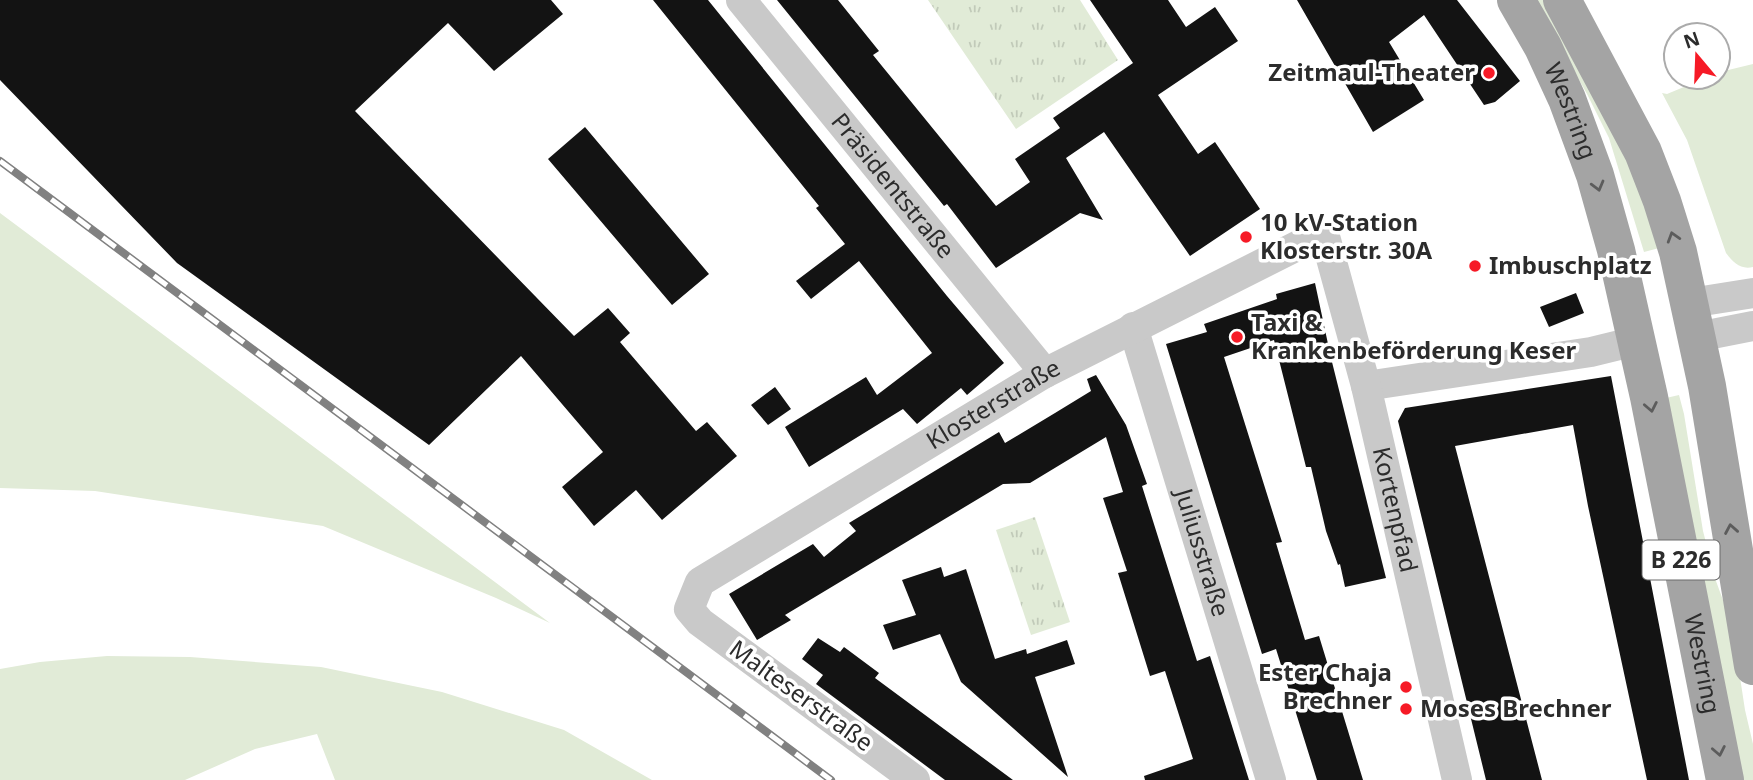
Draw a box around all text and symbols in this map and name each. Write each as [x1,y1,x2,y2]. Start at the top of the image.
north arrow [1662,21,1732,91]
text: N [1680,25,1703,55]
place label: Zeitmaul-Theater [1268,55,1475,88]
street label: Westring [1537,57,1606,163]
marker: Zeitmaul-Theater [1481,65,1497,81]
street label: Präsidentstraße [825,105,963,265]
one-way arrow [1590,180,1604,192]
place label: 10 kV-Station Klosterstr. 30A [1260,205,1432,266]
marker: 10 kV-Station Klosterstr. 30A [1238,229,1254,245]
one-way arrow [1667,231,1682,243]
place label: Imbuschplatz [1489,248,1652,281]
marker: Imbuschplatz [1467,258,1483,274]
place label: Taxi & Krankenbeförderung Keser [1251,305,1576,366]
marker: Taxi & Krankenbeförderung Keser [1229,329,1245,345]
street label: Klosterstraße [919,350,1065,456]
one-way arrow [1643,401,1658,413]
street label: Kortenpfad [1366,443,1426,575]
street label: Juliusstraße [1168,482,1238,620]
one-way arrow [1724,523,1739,535]
road number: B 226 [1642,540,1720,580]
street label: Westring [1677,611,1729,716]
street label: Malteserstraße [723,631,880,758]
place label: Ester Chaja Brechner [1258,655,1392,716]
marker: Ester Chaja Brechner [1398,679,1414,695]
place label: Moses Brechner [1420,691,1612,724]
marker: Moses Brechner [1398,701,1414,717]
one-way arrow [1710,745,1725,757]

